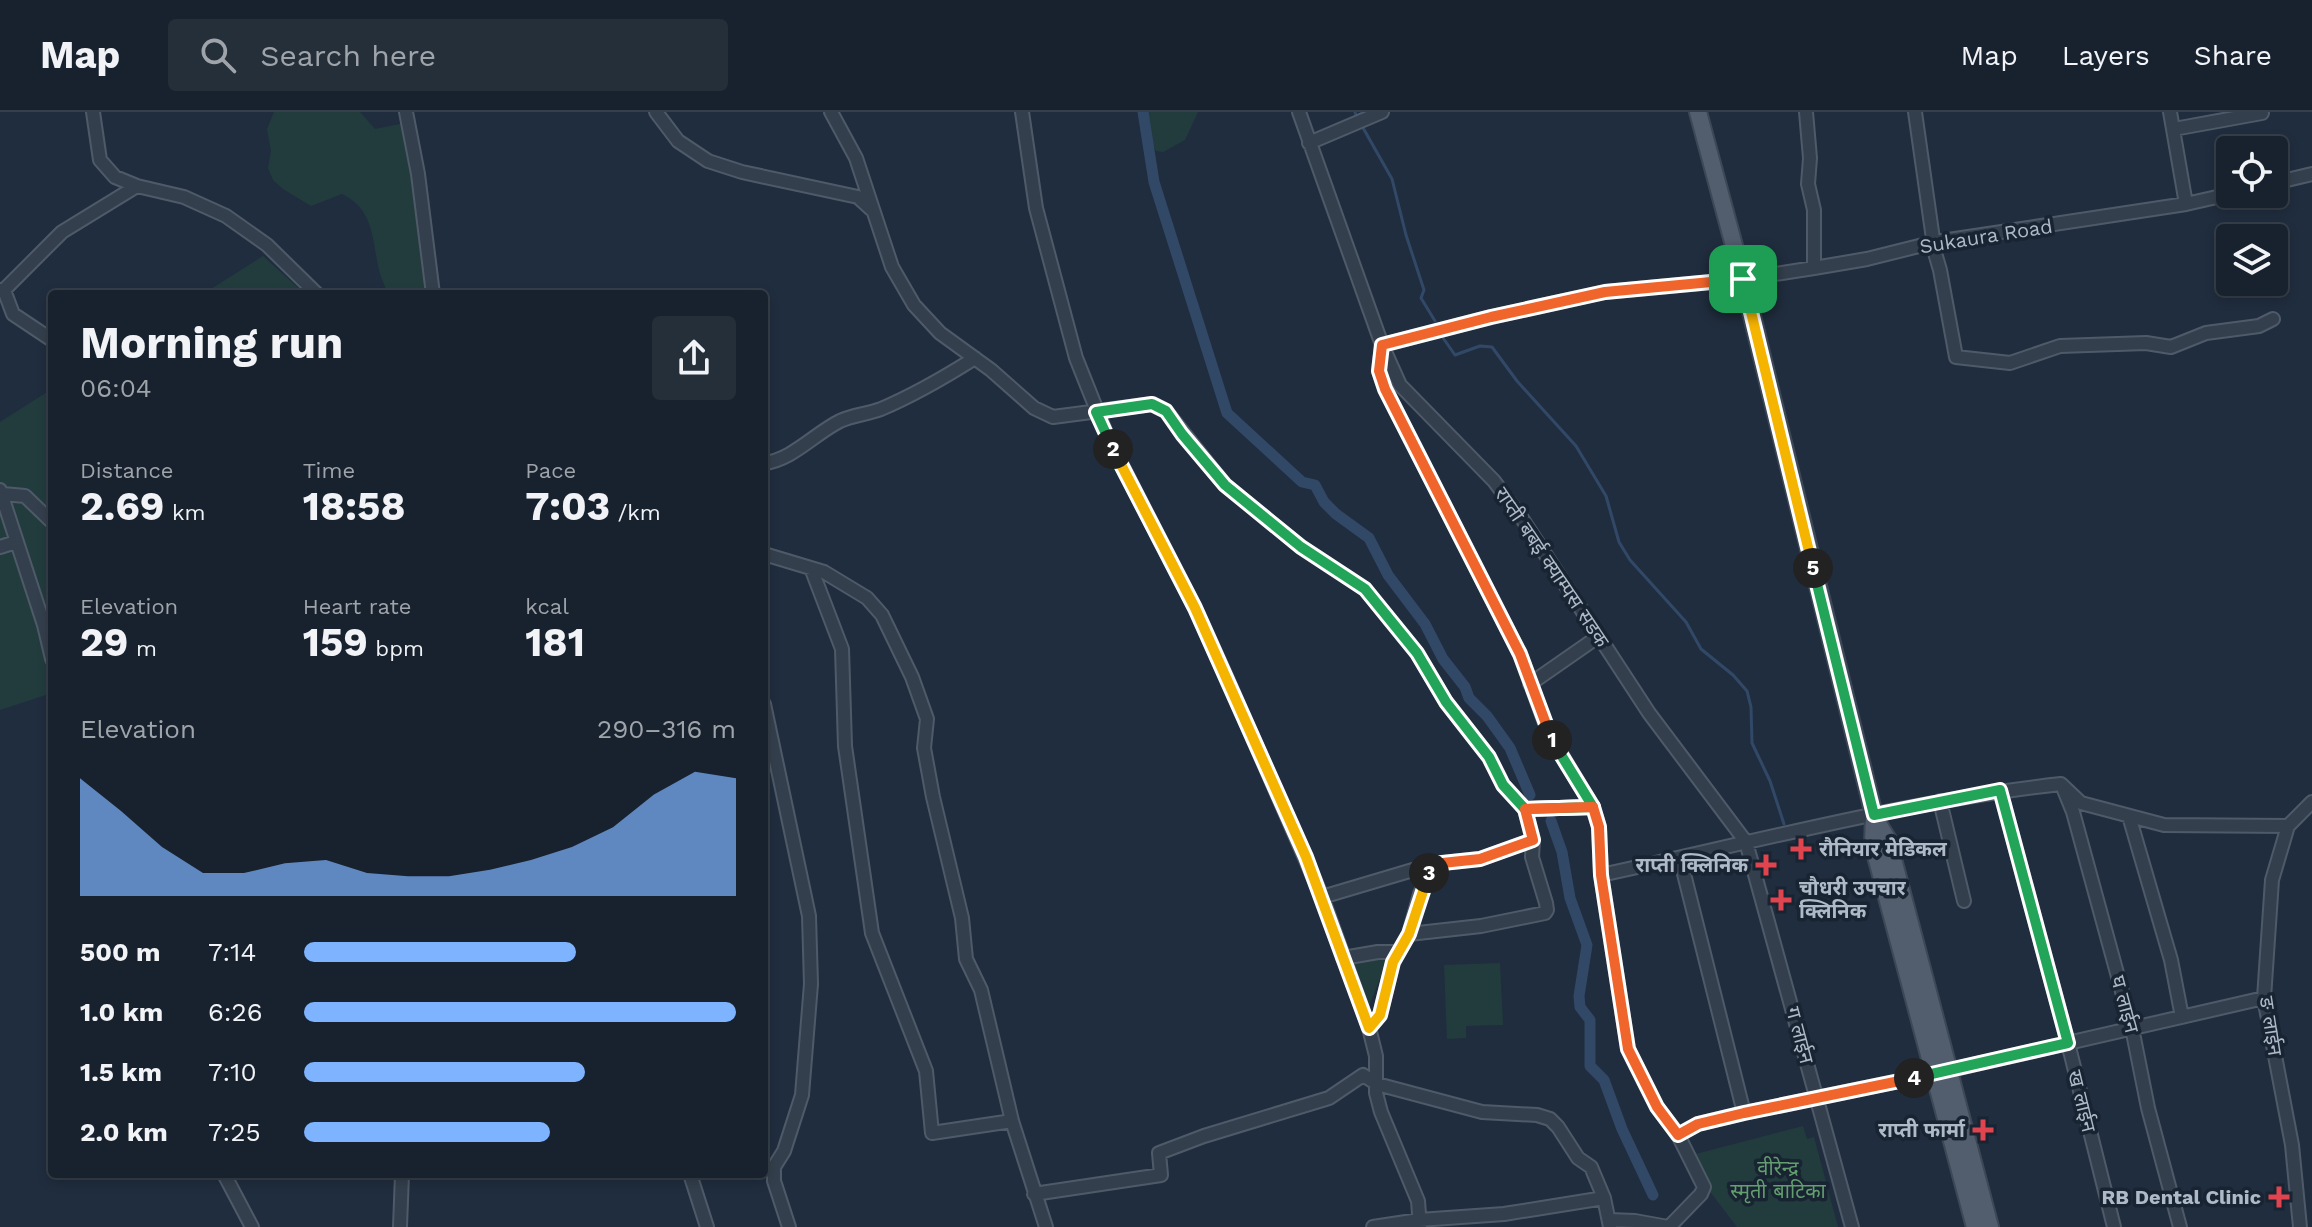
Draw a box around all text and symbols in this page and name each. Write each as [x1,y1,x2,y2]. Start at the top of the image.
search box [168,19,728,91]
text: Map [40,33,120,77]
icon: search [196,33,240,77]
text: Search here [260,38,436,73]
text: Map [1961,39,2018,72]
text: Layers [2062,39,2150,72]
text: Share [2194,39,2272,72]
map controls [2216,136,2288,296]
button: locate [2216,136,2288,208]
street label: Sukaura Road [1918,214,2054,258]
button: layers [2216,224,2288,296]
pin [1709,245,1777,313]
icon: arrive [1721,257,1765,301]
button: share [652,316,736,400]
text: Morning run [80,317,343,369]
text: 06:04 [80,373,152,403]
pin: 2 [1093,429,1133,469]
text: 2 [1106,436,1120,461]
text: Distance [80,458,174,483]
text: Time [303,458,355,483]
text: Pace [525,458,576,483]
text: 2.69 [80,483,164,530]
text: 18:58 [303,483,405,530]
text: 7:03 [525,483,610,530]
street label: राप्ती बबई क्याम्पस सडक [1490,483,1615,652]
text: km [164,500,205,525]
text: /km [610,500,661,525]
pin: 5 [1793,548,1833,588]
text: 5 [1807,555,1819,580]
text: Elevation [80,594,178,619]
text: Heart rate [303,594,411,619]
text: kcal [525,594,569,619]
text: 29 [80,619,128,666]
text: 159 [303,619,368,666]
text: 181 [525,619,585,666]
text: m [128,636,157,661]
text: bpm [368,636,424,661]
text: Elevation [80,714,196,744]
text: 290–316 m [597,714,736,744]
pin: 1 [1532,720,1572,760]
text: 1 [1547,727,1557,752]
place label: रौनियार मेडिकल [1819,837,1948,861]
marker: रौनियार मेडिकल [1790,838,1812,860]
pin: 3 [1409,853,1449,893]
place label: राप्ती क्लिनिक [1635,853,1748,877]
marker: राप्ती क्लिनिक [1755,854,1777,876]
text: 3 [1422,860,1436,885]
place label: चौधरी उपचार क्लिनिक [1799,876,1907,923]
marker: चौधरी उपचार क्लिनिक [1770,889,1792,911]
text: 500 m [80,937,161,967]
text: 7:14 [208,937,256,967]
street label: घ लाईन [2106,973,2144,1036]
street label: ङ लाईन [2254,994,2288,1058]
text: 1.0 km [80,997,163,1027]
text: 6:26 [208,997,262,1027]
street label: ग लाईन [1781,1004,1819,1067]
text: 1.5 km [80,1057,162,1087]
text: 7:10 [208,1057,257,1087]
pin: 4 [1894,1058,1934,1098]
text: 4 [1907,1065,1921,1090]
street label: ख लाईन [2063,1068,2101,1135]
text: 2.0 km [80,1117,168,1147]
text: 7:25 [208,1117,261,1147]
place label: राप्ती फार्मा [1878,1118,1966,1142]
marker: राप्ती फार्मा [1972,1119,1994,1141]
park label: वीरेन्द्र स्मृती बाटिका [1730,1156,1827,1204]
place label: RB Dental Clinic [2102,1185,2261,1209]
marker: RB Dental Clinic [2268,1186,2290,1208]

